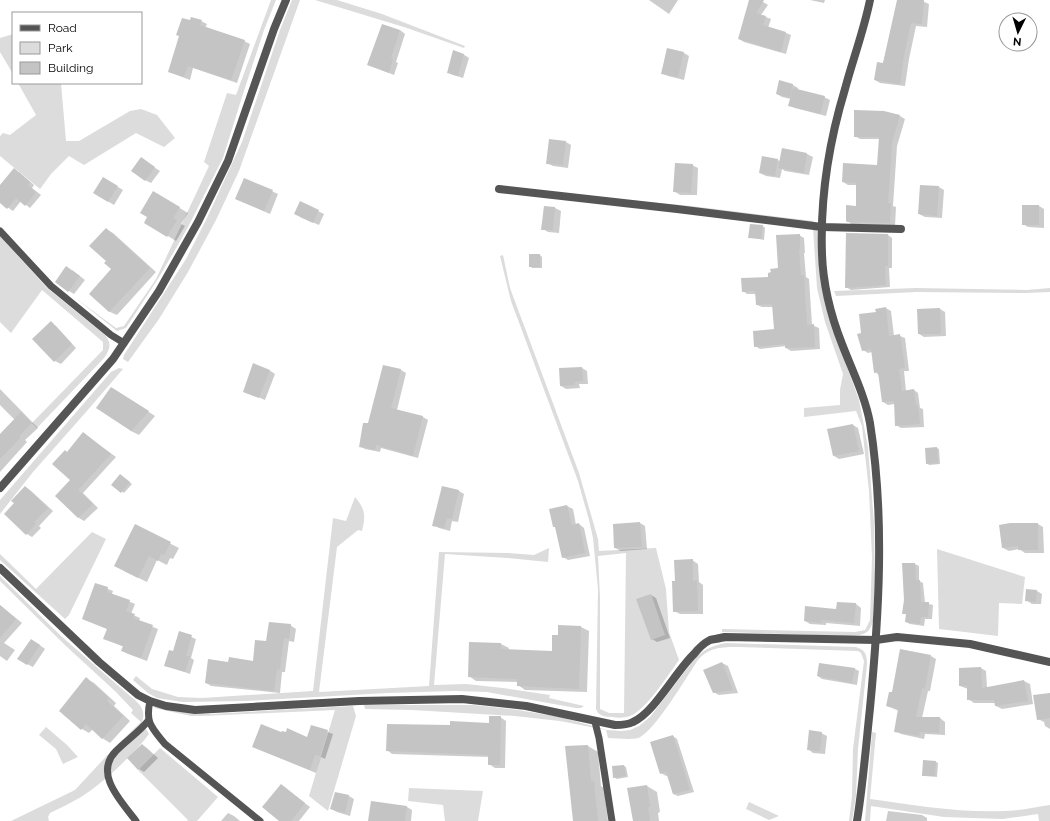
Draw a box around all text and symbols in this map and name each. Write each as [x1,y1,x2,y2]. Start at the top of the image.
legend [12,12,142,84]
north arrow [998,12,1038,52]
text: Road [48,21,77,35]
text: N [1012,35,1022,48]
text: Park [48,41,73,55]
text: Building [48,61,94,75]

